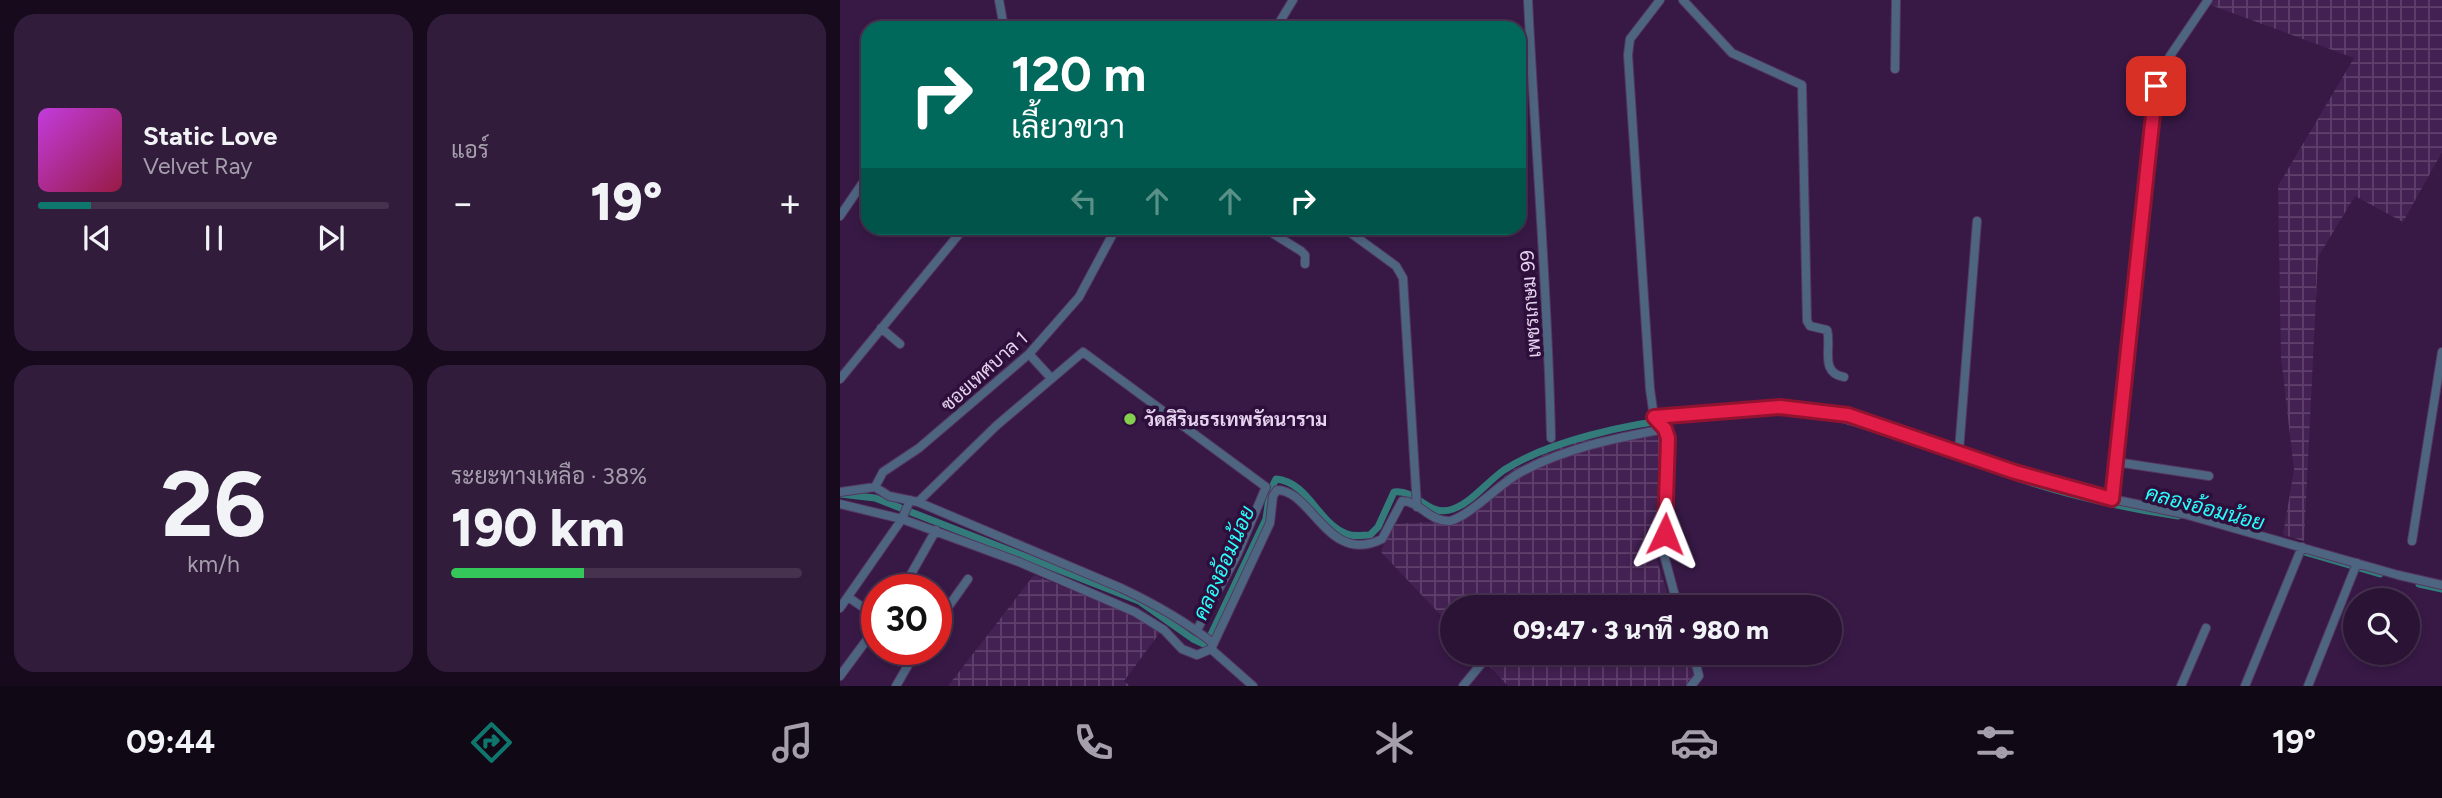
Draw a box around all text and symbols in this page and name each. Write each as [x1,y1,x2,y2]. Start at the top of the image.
text: 120 m [1011,44,1146,103]
icon: right [896,49,987,140]
pin [2126,56,2186,116]
icon: arrive [2137,67,2175,105]
text: เลี้ยวขวา [1011,108,1125,146]
text: Static Love [143,120,277,152]
text: แอร์ [451,136,489,164]
text: Velvet Ray [143,152,252,180]
text: 19° [590,171,663,233]
text: − [451,180,475,226]
text: + [778,180,802,226]
icon: left [1065,182,1103,220]
icon: ahead [1138,182,1176,220]
icon: ahead [1211,182,1249,220]
icon: right [1284,182,1322,220]
icon: previous [78,219,116,257]
icon: pause [195,219,233,257]
icon: next [312,219,350,257]
street label: เพชรเกษม 99 [1515,249,1546,359]
street label: ซอยเทศบาล 1 [936,326,1032,416]
place label: วัดสิรินธรเทพรัตนาราม [1144,408,1327,431]
marker: วัดสิรินธรเทพรัตนาราม [1122,411,1138,427]
text: 26 [161,450,266,559]
text: ระยะทางเหลือ · 38% [451,462,647,490]
water label: คลองอ้อมน้อย [2143,480,2267,535]
text: 190 km [451,497,625,559]
position arrow [1628,497,1702,571]
water label: คลองอ้อมน้อย [1187,502,1260,624]
text: km/h [187,550,240,578]
speed limit sign: 30 [861,574,952,665]
map controls [2343,588,2420,665]
button: search [2343,588,2420,665]
text: 09:47 · 3 นาที · 980 m [1513,614,1769,646]
icon: directions [467,718,516,767]
icon: music [768,718,817,767]
icon: phone [1069,718,1118,767]
icon: climate [1370,718,1419,767]
icon: car [1670,718,1719,767]
icon: filters [1971,718,2020,767]
text: 09:44 [126,723,215,761]
text: 19° [2272,723,2316,761]

